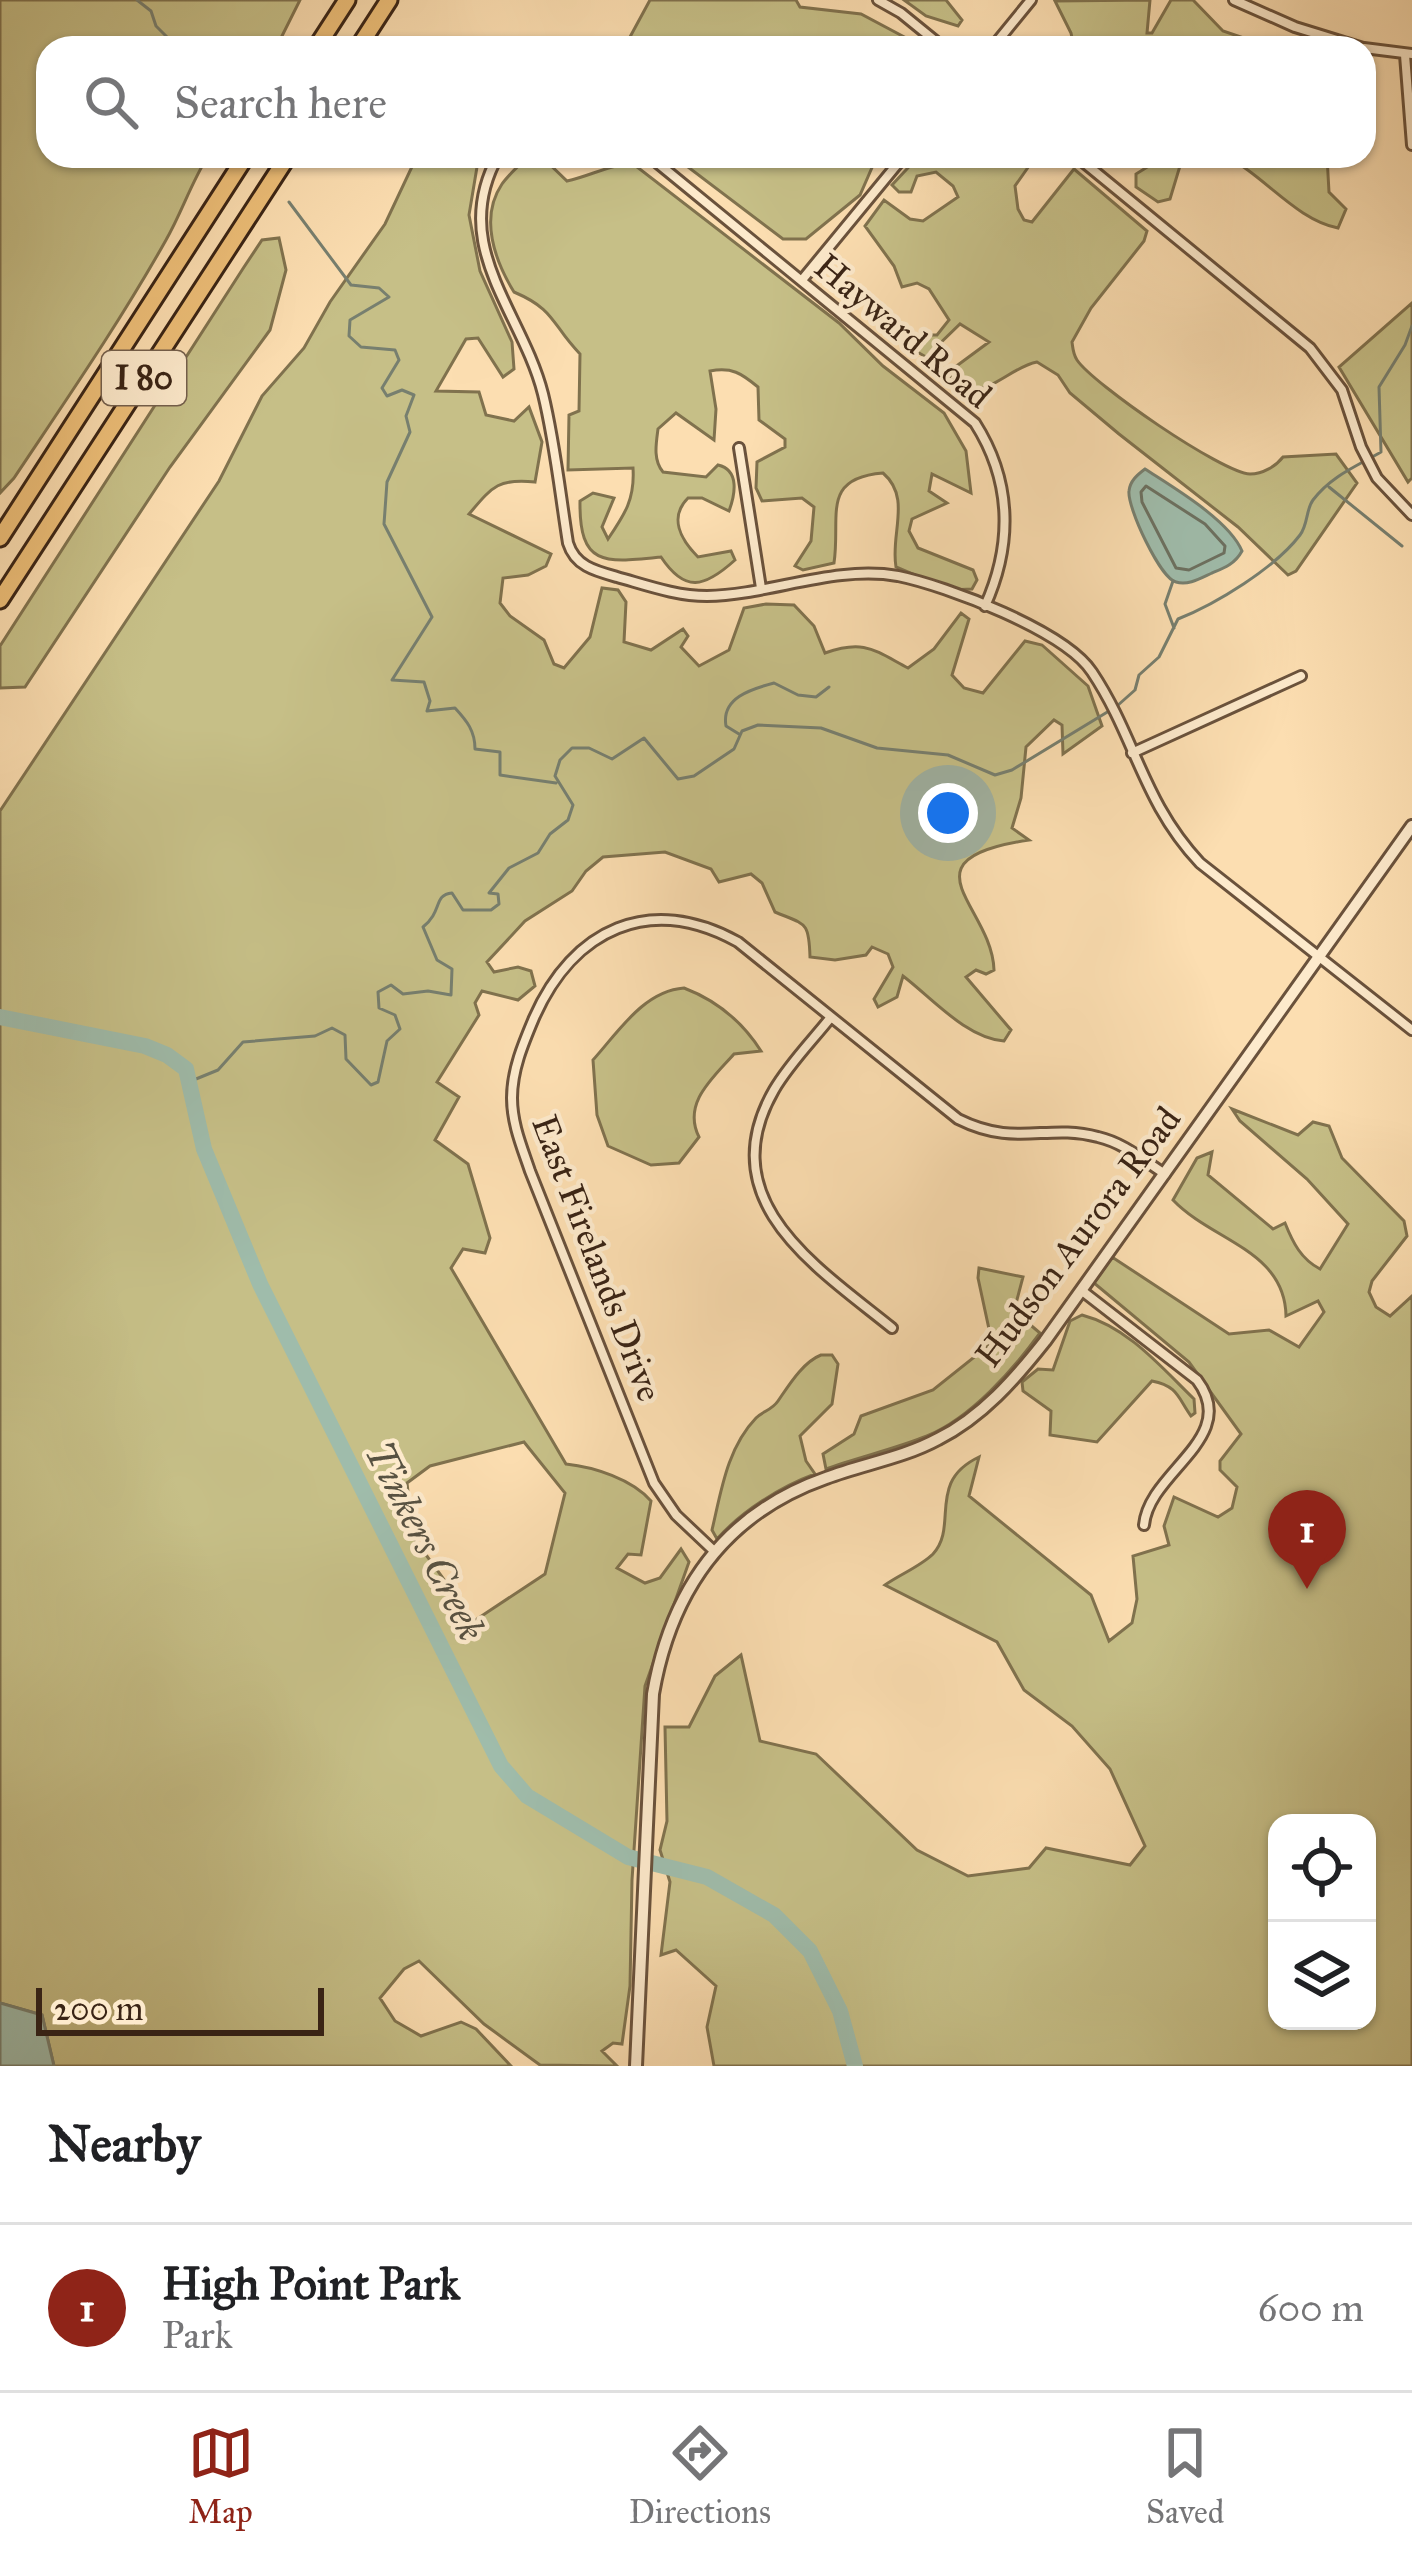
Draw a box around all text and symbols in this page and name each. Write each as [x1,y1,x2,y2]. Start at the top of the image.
search box [36,36,1376,168]
icon: search [78,69,144,135]
text: Search here [174,75,387,130]
street label: Hayward Road [806,244,1000,418]
road number: I 80 [102,351,186,405]
your location [918,783,978,843]
street label: Hudson Aurora Road [966,1098,1190,1376]
street label: East Firelands Drive [522,1109,672,1407]
water label: Tinkers Creek [354,1433,496,1649]
pin: 1 [1268,1490,1346,1589]
map controls [1268,1814,1376,2030]
button: locate [1268,1814,1376,1922]
button: layers [1268,1922,1376,2030]
scale bar [36,1982,324,2035]
text: 200 m [54,1989,144,2029]
text: Nearby [48,2113,200,2175]
text: High Point Park [162,2256,460,2311]
text: 1 [79,2284,95,2332]
text: 600 m [1257,2284,1364,2332]
text: Park [162,2311,233,2359]
tab: Map [188,2420,254,2532]
tab: Directions [629,2420,771,2532]
tab: Saved [1146,2420,1224,2532]

